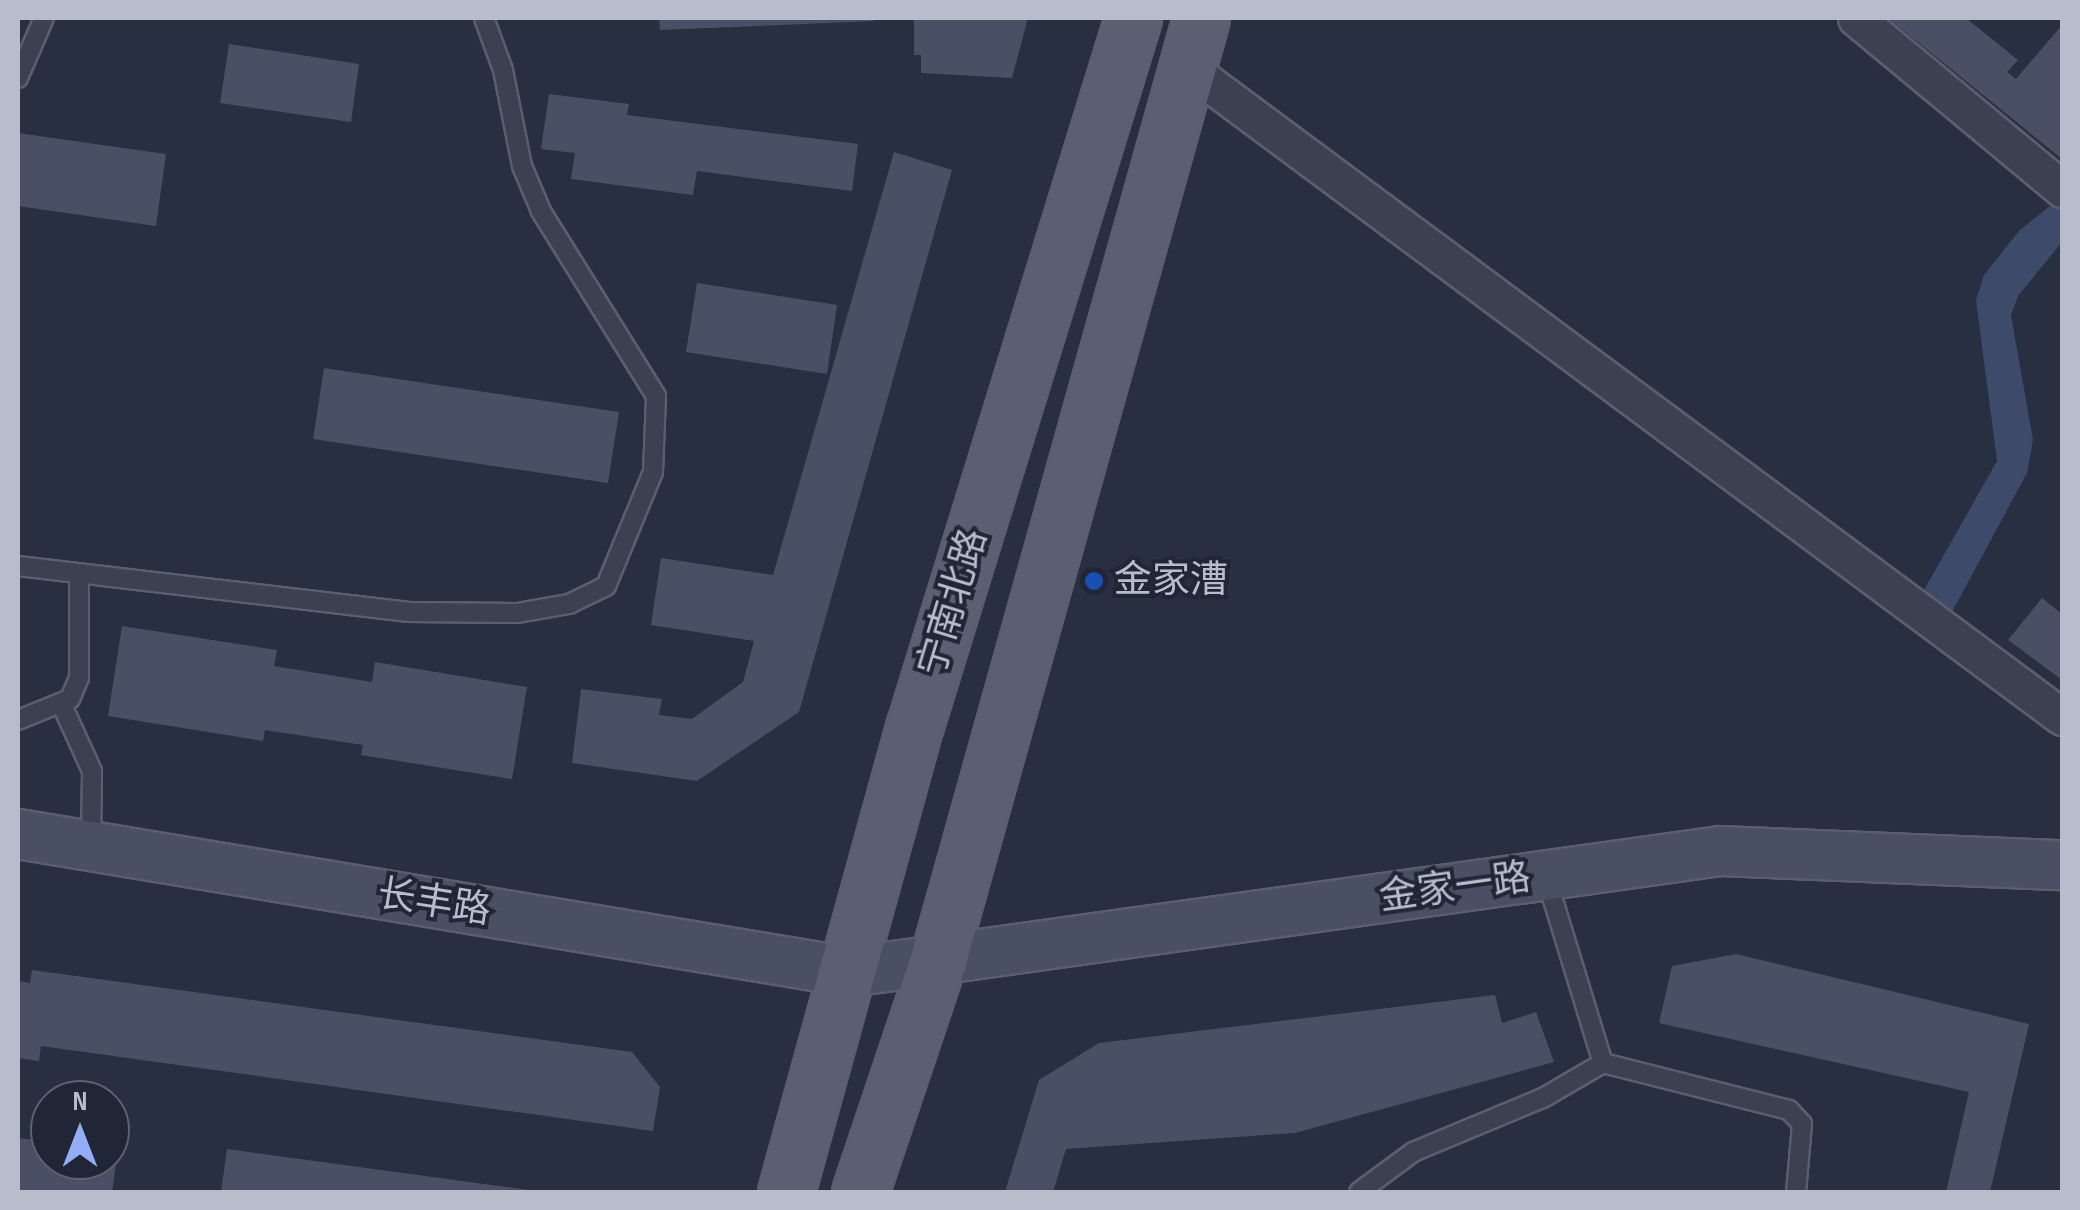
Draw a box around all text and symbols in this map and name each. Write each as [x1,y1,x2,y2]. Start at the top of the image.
street label: 宁南北路 [909,524,997,682]
place label: 金家漕 [1114,558,1228,604]
marker: 金家漕 [1083,570,1105,592]
street label: 金家一路 [1377,855,1533,921]
street label: 长丰路 [374,872,494,934]
north arrow [30,1080,130,1180]
text: N [73,1085,87,1118]

